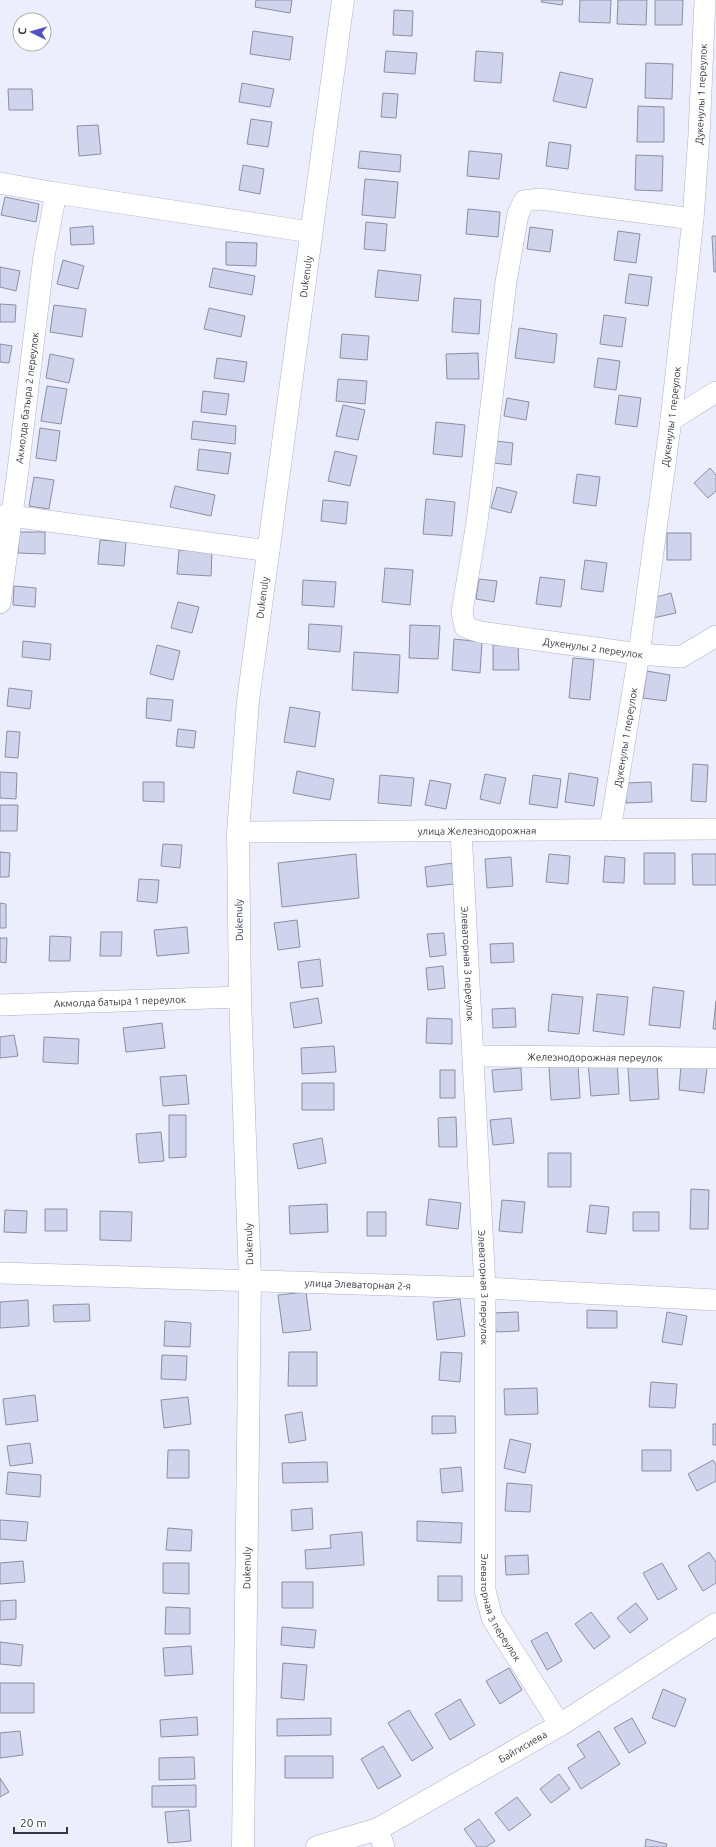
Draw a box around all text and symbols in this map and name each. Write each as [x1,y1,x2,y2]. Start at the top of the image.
north arrow [12,12,52,52]
text: С [16,27,28,35]
street label: Дукенулы 1 переулок [693,43,709,145]
street label: Dukenuly [297,255,314,298]
street label: Акмолда батыра 2 переулок [13,331,40,464]
street label: Дукенулы 1 переулок [659,366,682,467]
street label: Dukenuly [254,576,270,619]
street label: Дукенулы 2 переулок [542,635,643,660]
street label: Дукенулы 1 переулок [612,687,639,788]
street label: улица Железнодорожная [418,825,536,836]
street label: Dukenuly [233,899,245,941]
street label: Элеваторная 3 переулок [460,906,477,1022]
street label: Акмолда батыра 1 переулок [54,993,186,1009]
street label: Железнодорожная переулок [527,1051,663,1063]
street label: Dukenuly [243,1223,255,1265]
street label: Элеваторная 3 переулок [476,1230,491,1345]
street label: улица Элеваторная 2-я [304,1277,411,1291]
street label: Dukenuly [241,1547,252,1589]
street label: Элеваторная 3 переулок [480,1554,523,1663]
street label: Байгисиева [496,1728,549,1765]
scale bar [14,1809,67,1835]
text: 20 m [20,1816,47,1829]

